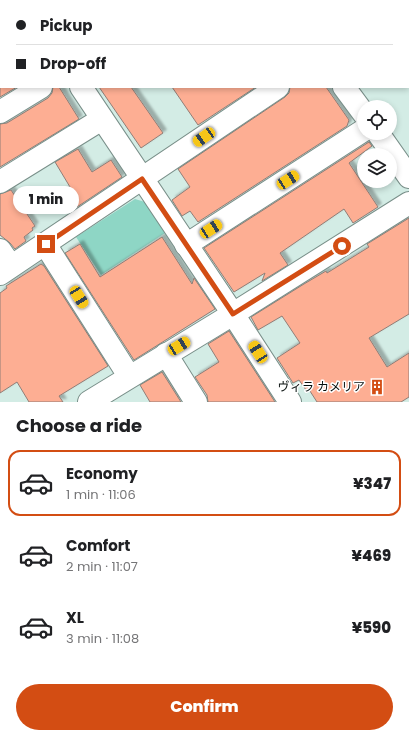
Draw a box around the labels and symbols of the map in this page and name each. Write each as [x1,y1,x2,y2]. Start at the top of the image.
car [191,125,217,149]
car [275,168,301,192]
callout: 1 min [13,186,79,214]
car [198,217,224,241]
route end [37,235,55,253]
route start [333,237,351,255]
car [68,284,90,310]
car [166,335,192,357]
car [246,339,270,365]
place label: ヴィラ カメリア [278,378,365,395]
building icon: ヴィラ カメリア [368,378,386,396]

